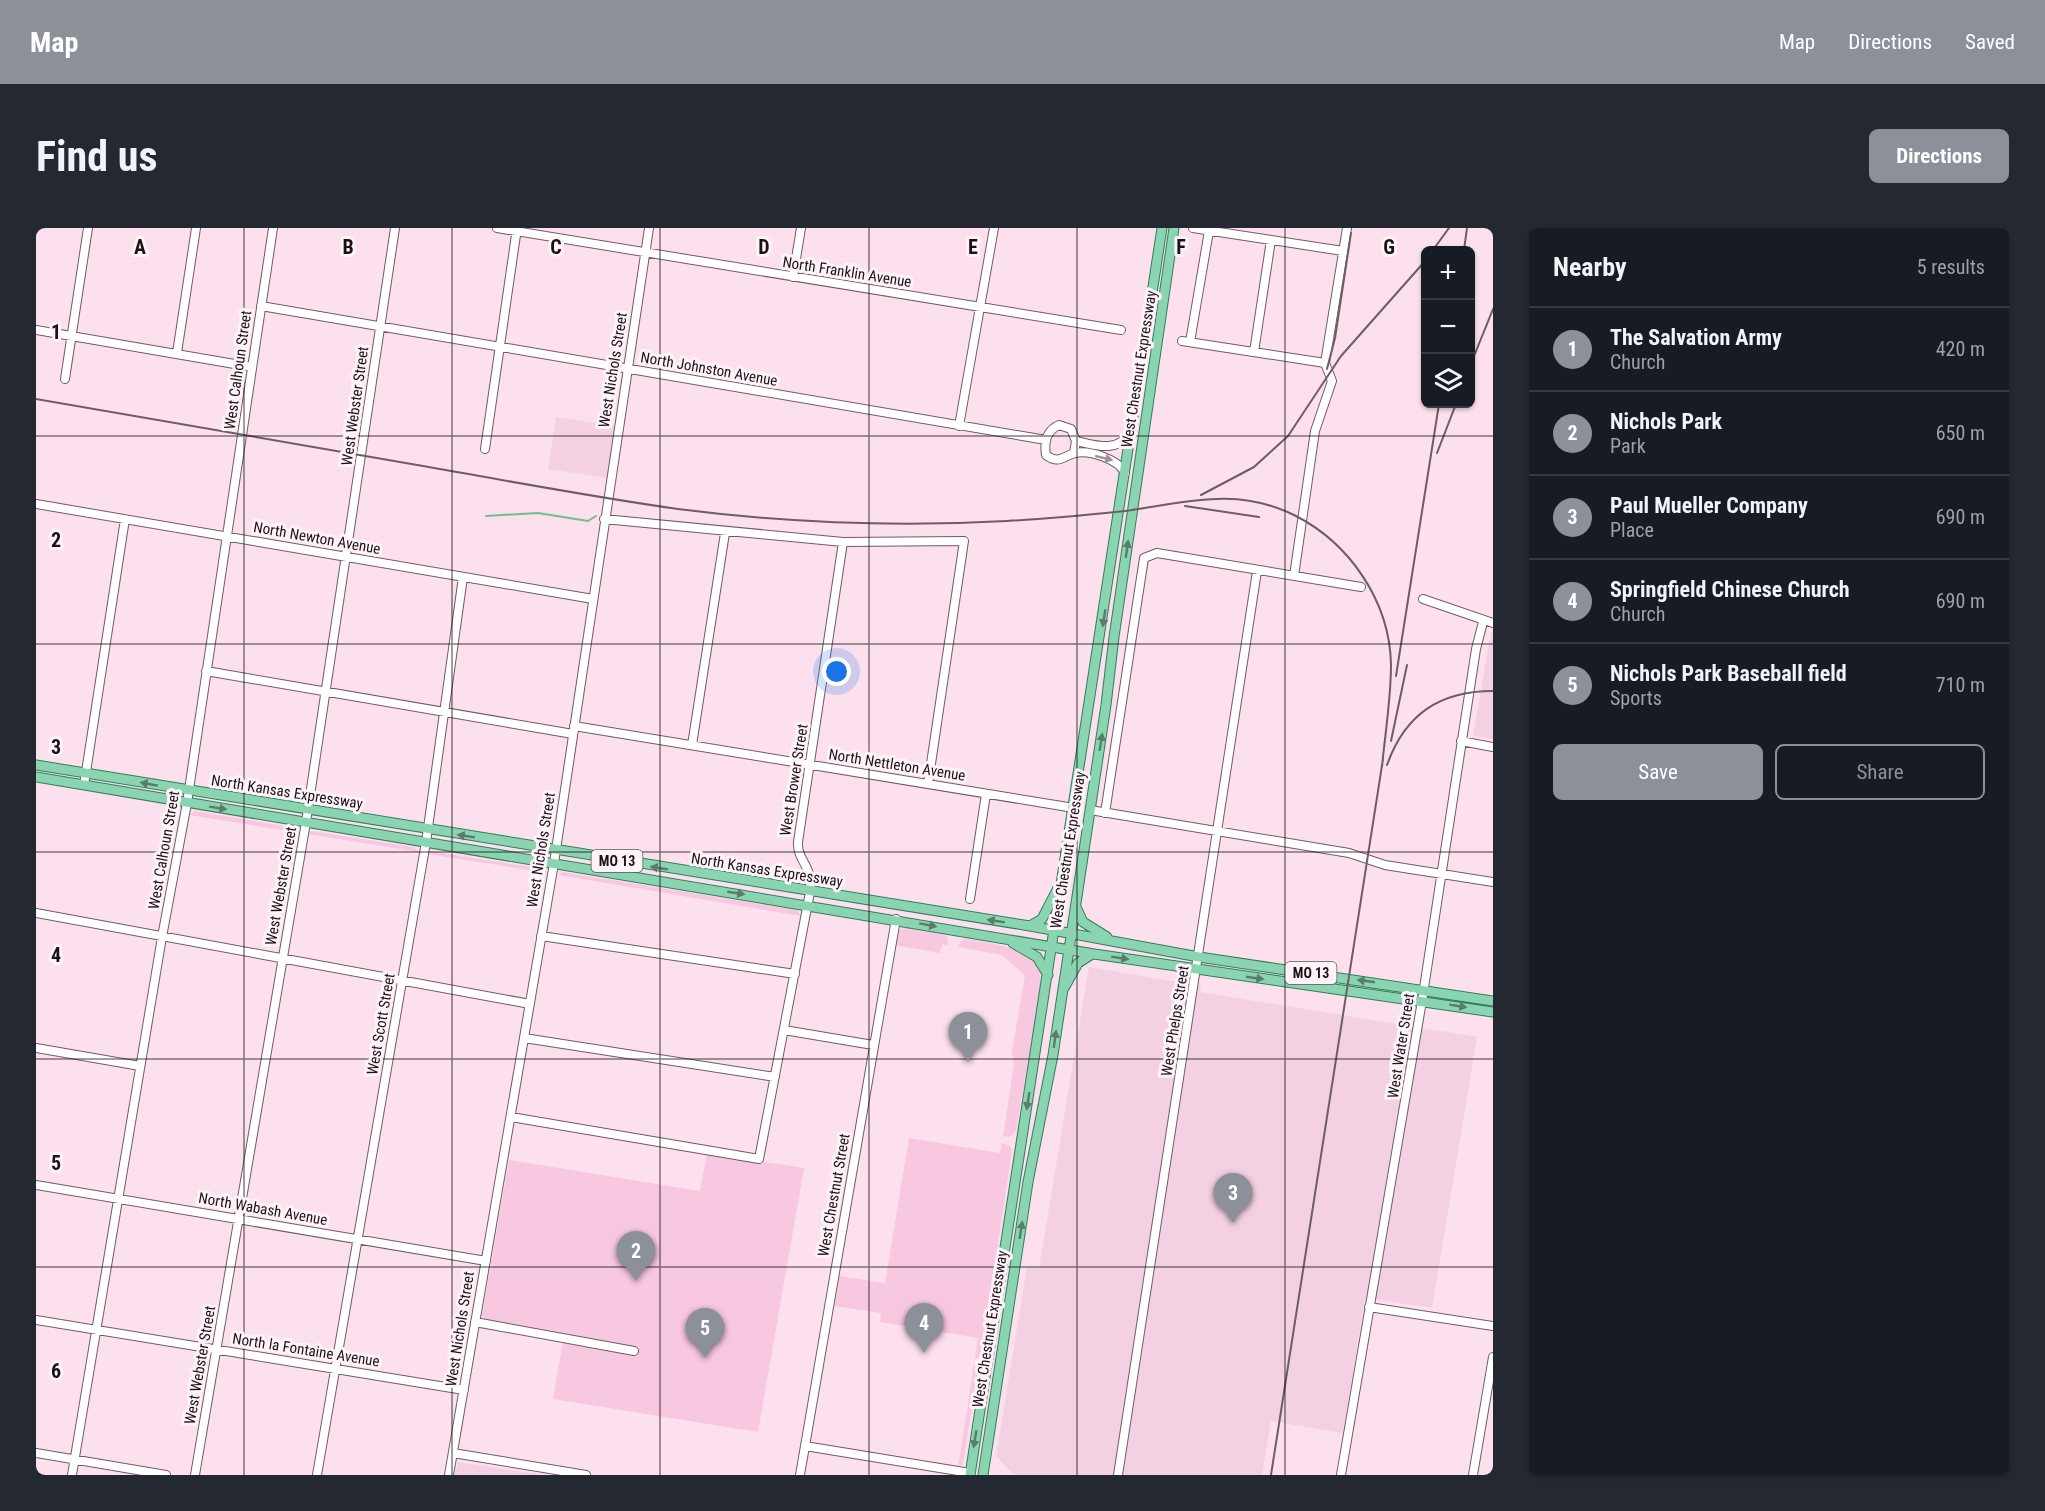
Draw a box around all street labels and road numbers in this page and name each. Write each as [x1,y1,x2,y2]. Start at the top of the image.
street label: North Franklin Avenue [781,253,913,291]
street label: West Chestnut Expressway [1118,289,1160,449]
street label: West Calhoun Street [221,309,255,431]
street label: West Nichols Street [595,311,631,429]
street label: West Webster Street [338,345,372,467]
street label: North Johnston Avenue [639,348,779,390]
street label: North Newton Avenue [252,518,382,558]
street label: West Brower Street [776,723,812,837]
street label: North Nettleton Avenue [827,745,967,785]
street label: West Chestnut Expressway [1047,770,1089,930]
street label: North Kansas Expressway [210,771,364,813]
street label: West Calhoun Street [145,789,183,911]
street label: West Nichols Street [523,791,559,909]
street label: West Webster Street [262,825,300,947]
street label: North Kansas Expressway [690,849,844,891]
road number: MO 13 [592,850,642,872]
road number: MO 13 [1286,962,1336,984]
street label: West Phelps Street [1157,964,1193,1078]
street label: West Scott Street [363,972,399,1076]
street label: West Water Street [1384,992,1418,1100]
street label: West Chestnut Street [814,1132,854,1258]
street label: North Wabash Avenue [197,1189,329,1229]
street label: West Chestnut Expressway [969,1249,1011,1409]
street label: West Nichols Street [442,1270,478,1388]
street label: West Webster Street [181,1304,219,1426]
street label: North la Fontaine Avenue [231,1329,381,1371]

